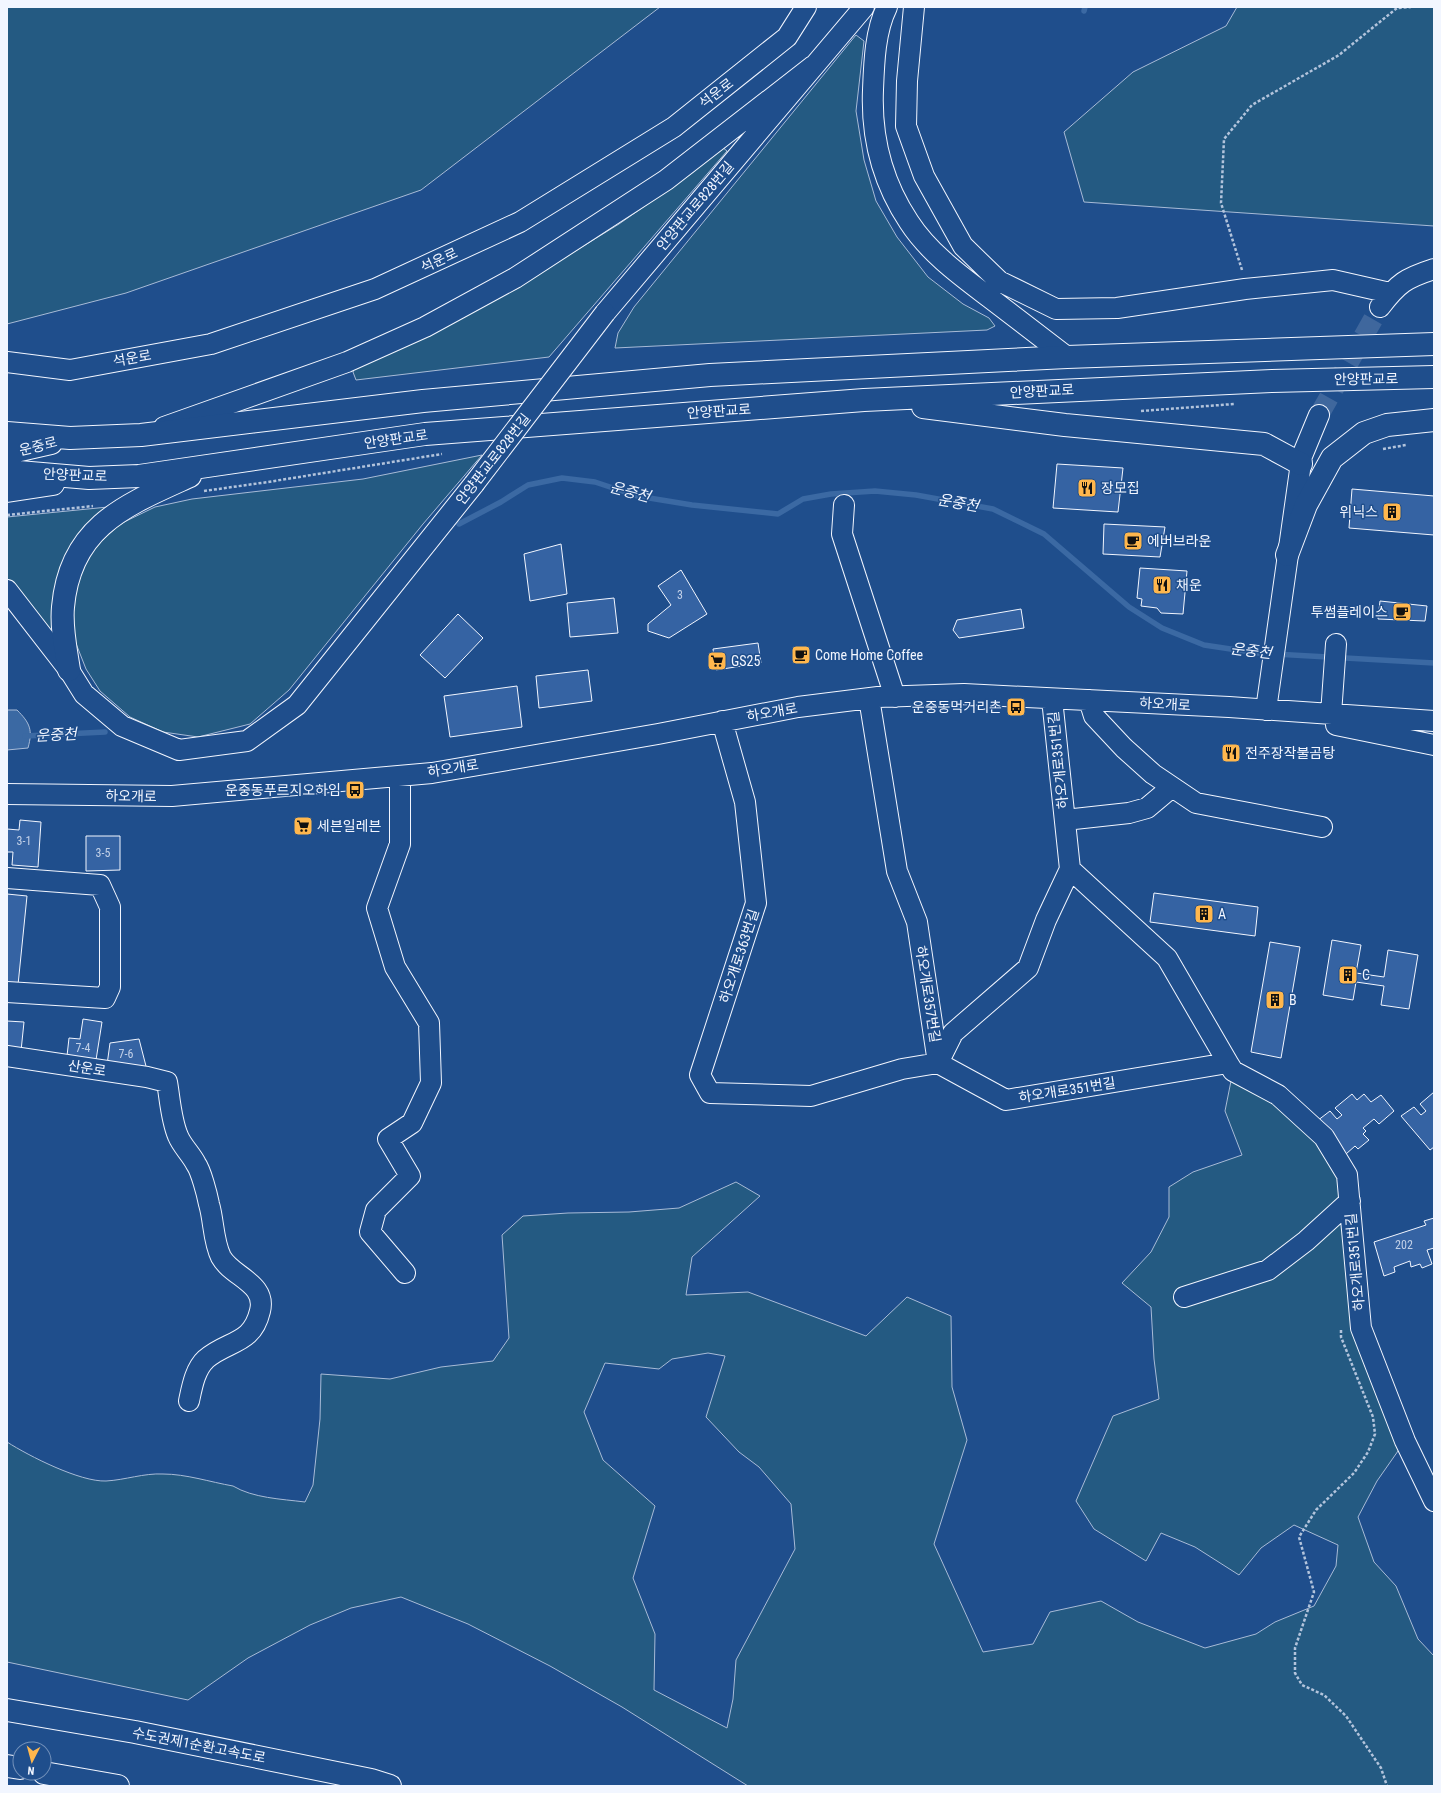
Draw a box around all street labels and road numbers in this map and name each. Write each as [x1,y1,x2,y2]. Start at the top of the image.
street label: 석운로 [696,75,736,111]
street label: 안양판교로828번길 [653,158,737,254]
street label: 석운로 [418,245,460,275]
street label: 석운로 [112,347,153,369]
street label: 안양판교로 [1334,370,1398,388]
street label: 안양판교로 [1009,381,1075,401]
street label: 안양판교로 [686,401,752,421]
street label: 안양판교로828번길 [453,410,533,508]
street label: 안양판교로 [363,427,429,451]
street label: 운중로 [17,434,59,458]
street label: 안양판교로 [43,466,108,484]
street label: 하오개로 [1139,695,1191,713]
street label: 하오개로 [745,700,799,724]
street label: 하오개로351번길 [1045,710,1071,810]
street label: 하오개로 [426,756,480,780]
street label: 하오개로 [105,788,157,804]
street label: 하오개로363번길 [716,907,762,1005]
street label: 하오개로357번길 [912,944,944,1044]
street label: 산운로 [67,1057,107,1079]
street label: 하오개로351번길 [1017,1074,1117,1106]
street label: 하오개로351번길 [1343,1212,1367,1312]
street label: 수도권제1순환고속도로 [131,1724,267,1766]

